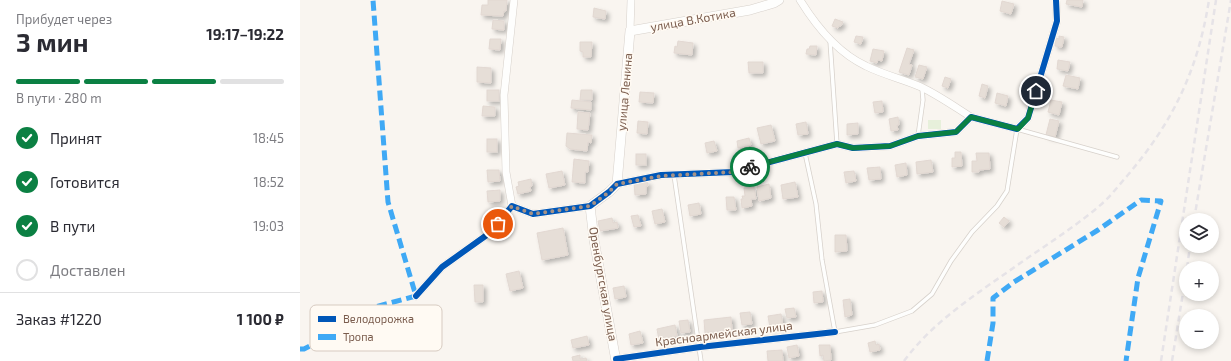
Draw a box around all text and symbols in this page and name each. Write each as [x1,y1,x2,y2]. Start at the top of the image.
street label: улица В.Котика [649,5,737,34]
text: Прибудет через [16,11,112,27]
text: 19:17–19:22 [206,25,284,43]
text: 3 мин [16,26,88,57]
street label: улица Ленина [614,52,635,132]
pin [1019,74,1053,108]
icon: home [1025,80,1047,102]
text: В пути · 280 m [16,90,102,106]
icon: check [16,127,38,149]
text: Принят [50,129,102,147]
text: 18:45 [253,130,284,146]
courier [730,147,770,187]
icon: bike [739,156,761,178]
icon: check [16,171,38,193]
text: Готовится [50,173,120,191]
text: 18:52 [254,174,284,190]
pin [481,207,515,241]
icon: bag [487,213,509,235]
map controls [1179,213,1219,349]
button: layers [1179,213,1219,253]
icon: check [16,215,38,237]
text: В пути [50,217,95,235]
text: 19:03 [253,218,284,234]
street label: Оренбургская улица [586,226,621,342]
text: Доставлен [50,261,126,279]
button: + [1179,261,1219,301]
legend [310,305,442,351]
button: − [1179,309,1219,349]
text: Заказ #1220 [16,310,102,328]
text: 1 100 ₽ [237,310,284,328]
text: Велодорожка [343,312,414,325]
street label: Красноармейская улица [654,318,794,349]
text: Тропа [343,330,374,343]

